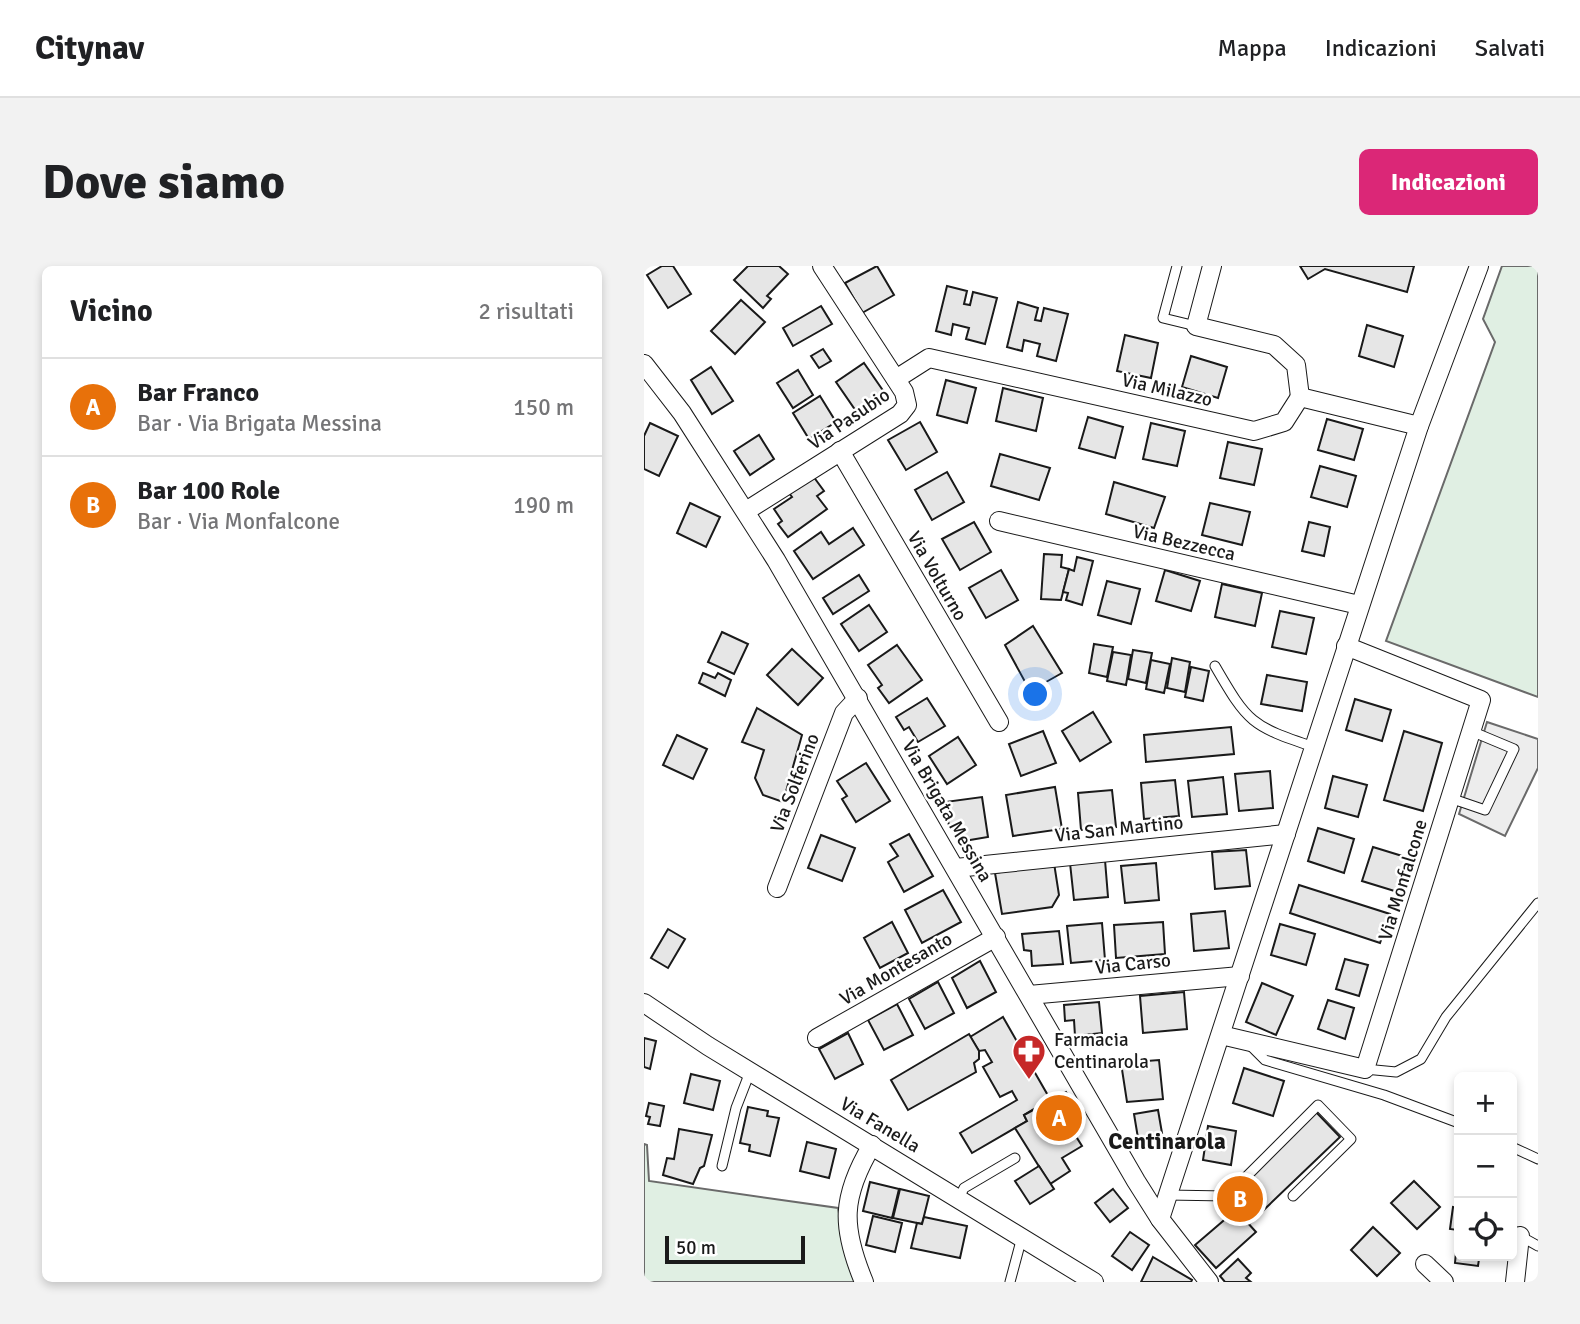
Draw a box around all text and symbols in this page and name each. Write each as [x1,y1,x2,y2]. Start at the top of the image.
text: Citynav [35,28,144,69]
text: Mappa [1218,33,1287,63]
text: Indicazioni [1325,33,1437,63]
text: Salvati [1475,33,1545,63]
button: Indicazioni [1359,149,1538,215]
text: Dove siamo [42,152,285,212]
text: Vicino [70,293,153,330]
text: 2 risultati [478,297,574,326]
street label: Via Milazzo [1119,368,1215,412]
text: Bar Franco [137,377,259,409]
street label: Via Pasubio [803,383,895,455]
text: A [86,393,100,422]
text: 150 m [513,393,574,422]
text: Bar · Via Brigata Messina [137,409,382,438]
text: Bar 100 Role [137,475,280,507]
text: B [86,491,100,520]
text: 190 m [513,491,574,520]
text: Bar · Via Monfalcone [137,507,340,536]
street label: Via Bezzecca [1130,520,1238,566]
street label: Via Volturno [902,527,972,625]
your location [1018,677,1052,711]
street label: Via Solferino [765,730,825,836]
street label: Via Brigata Messina [897,736,997,886]
street label: Via San Martino [1054,810,1185,848]
street label: Via Monfalcone [1373,817,1433,943]
street label: Via Montesanto [835,927,957,1011]
street label: Via Carso [1094,948,1172,980]
place label: Farmacia Centinarola [1054,1028,1149,1074]
pharmacy icon: Farmacia Centinarola [1010,1032,1048,1081]
map controls [1454,1072,1517,1261]
button: + [1454,1072,1517,1135]
street label: Via Fanella [836,1092,924,1158]
pin: A [1036,1092,1082,1144]
district label: Centinarola [1108,1127,1226,1156]
button: − [1454,1135,1517,1198]
pin: B [1217,1173,1263,1225]
button: locate [1454,1198,1517,1261]
scale bar [665,1233,805,1265]
text: 50 m [676,1236,716,1260]

